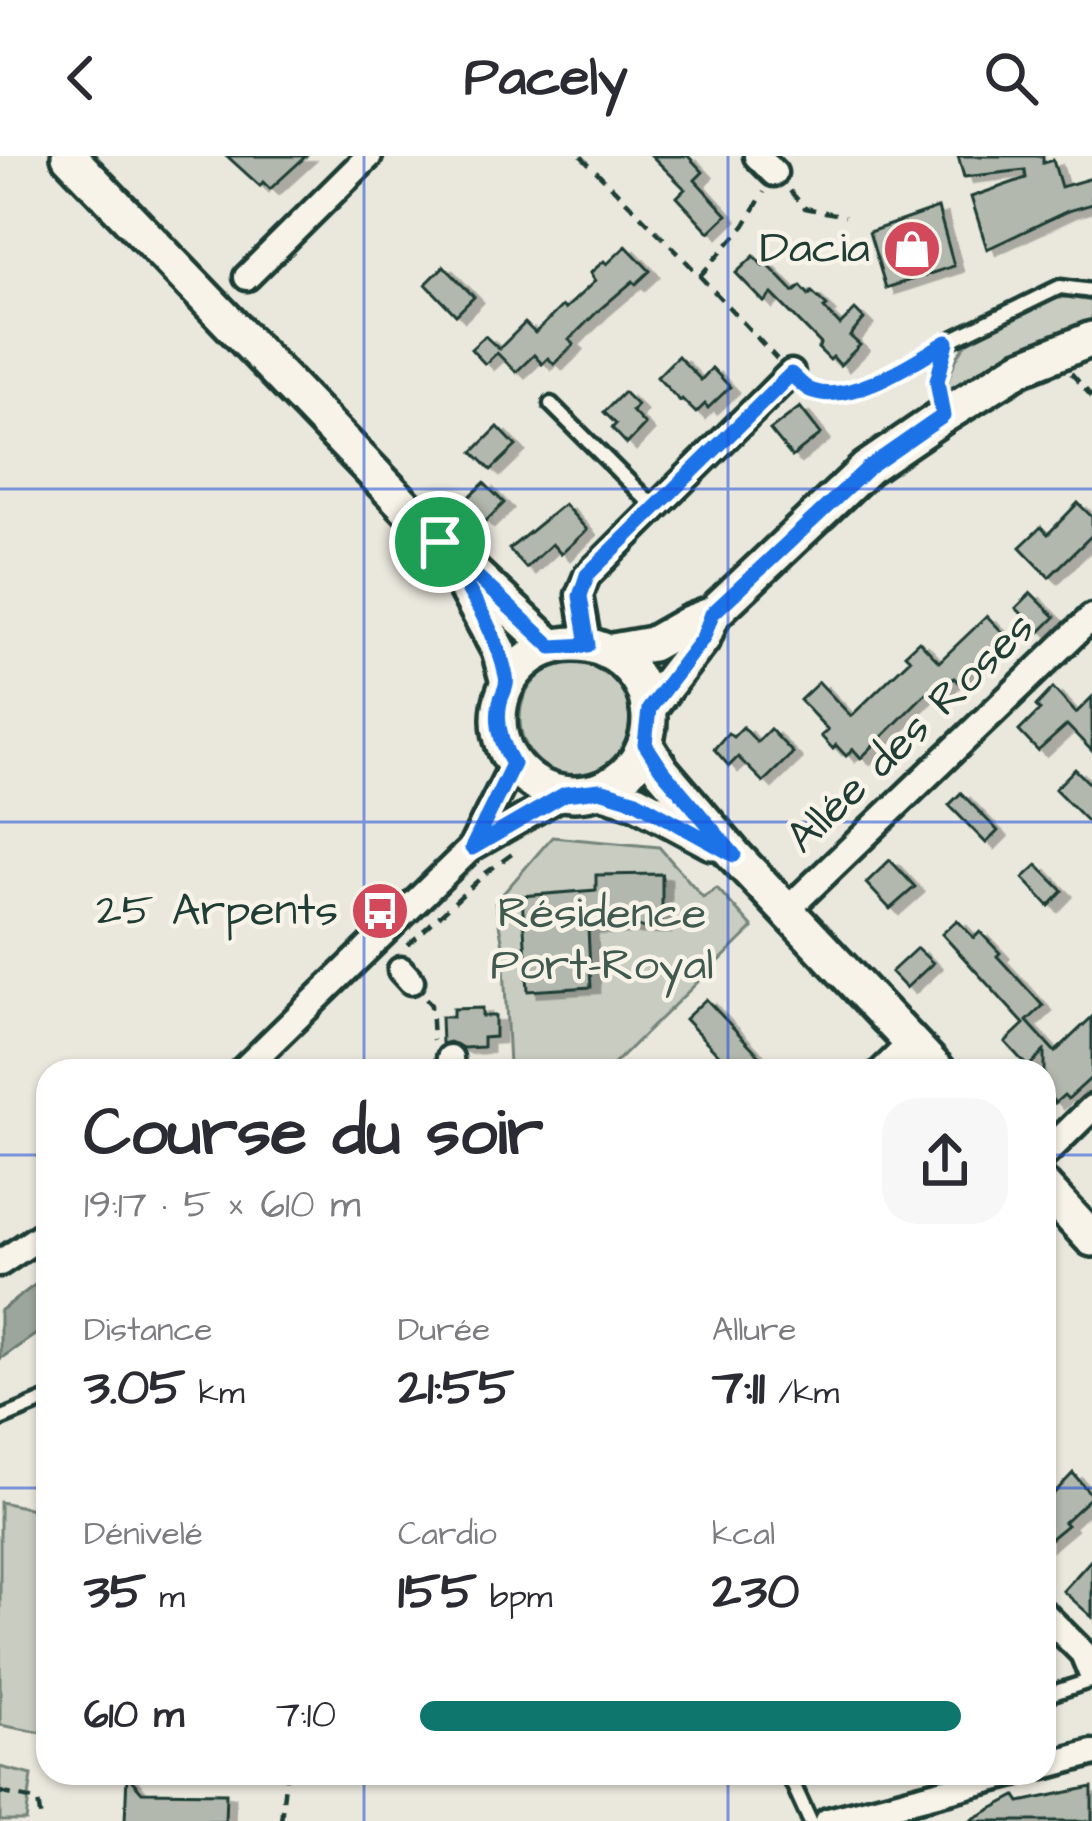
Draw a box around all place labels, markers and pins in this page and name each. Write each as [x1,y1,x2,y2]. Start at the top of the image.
place label: Dacia [760,218,870,280]
shop icon: Dacia [881,218,943,280]
pin [389,491,491,593]
place label: 25 Arpents [96,880,338,942]
bus stop icon: 25 Arpents [349,880,411,942]

